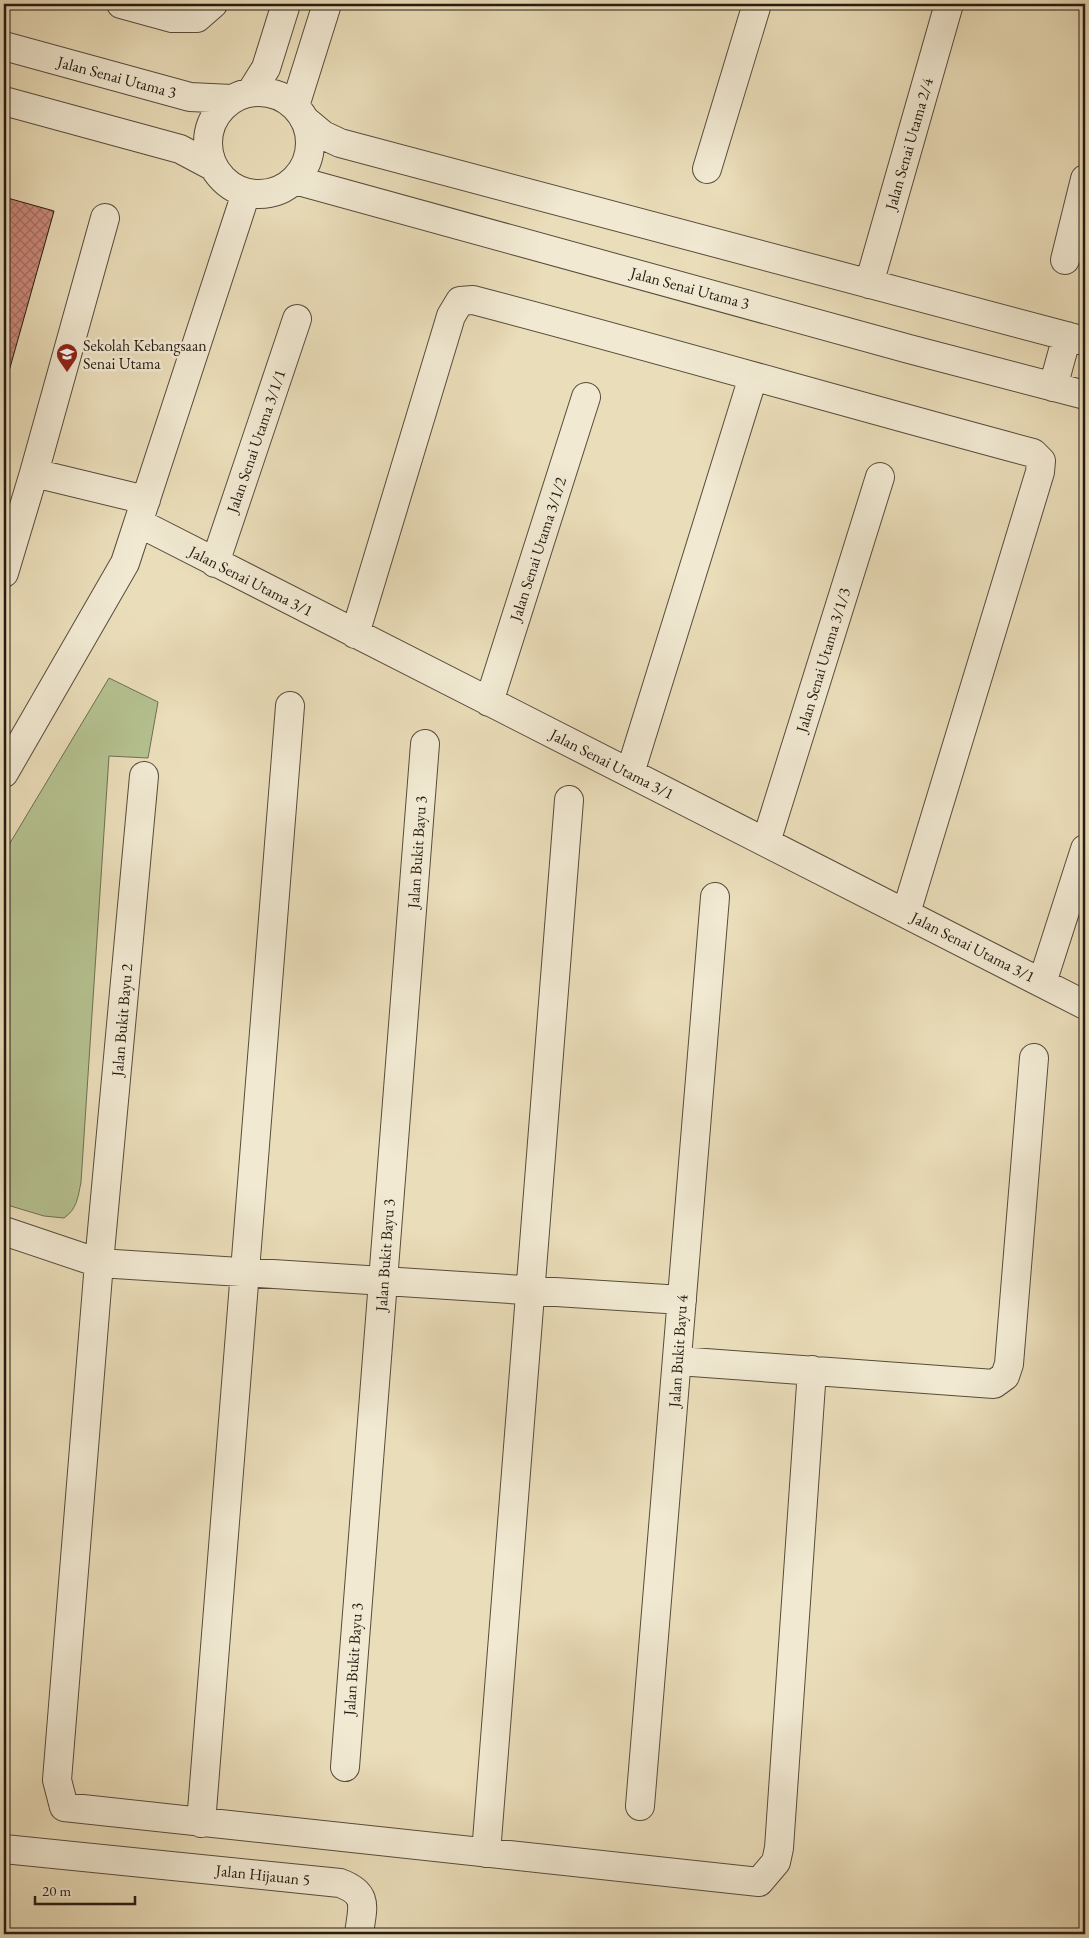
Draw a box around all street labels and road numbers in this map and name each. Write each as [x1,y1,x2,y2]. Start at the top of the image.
street label: Jalan Senai Utama 3 [53,51,179,103]
street label: Jalan Senai Utama 2/4 [880,75,938,214]
street label: Jalan Senai Utama 3 [626,262,752,314]
street label: Jalan Senai Utama 3/1/1 [221,366,290,517]
street label: Jalan Senai Utama 3/1/2 [504,474,571,626]
street label: Jalan Senai Utama 3/1 [184,540,317,621]
street label: Jalan Senai Utama 3/1/3 [790,585,855,737]
street label: Jalan Senai Utama 3/1 [545,723,678,804]
street label: Jalan Bukit Bayu 3 [402,795,431,911]
street label: Jalan Senai Utama 3/1 [906,906,1039,987]
street label: Jalan Bukit Bayu 2 [106,962,137,1079]
street label: Jalan Bukit Bayu 3 [370,1198,399,1314]
street label: Jalan Bukit Bayu 4 [663,1294,692,1410]
street label: Jalan Bukit Bayu 3 [338,1602,367,1718]
street label: Jalan Hijauan 5 [213,1859,311,1890]

